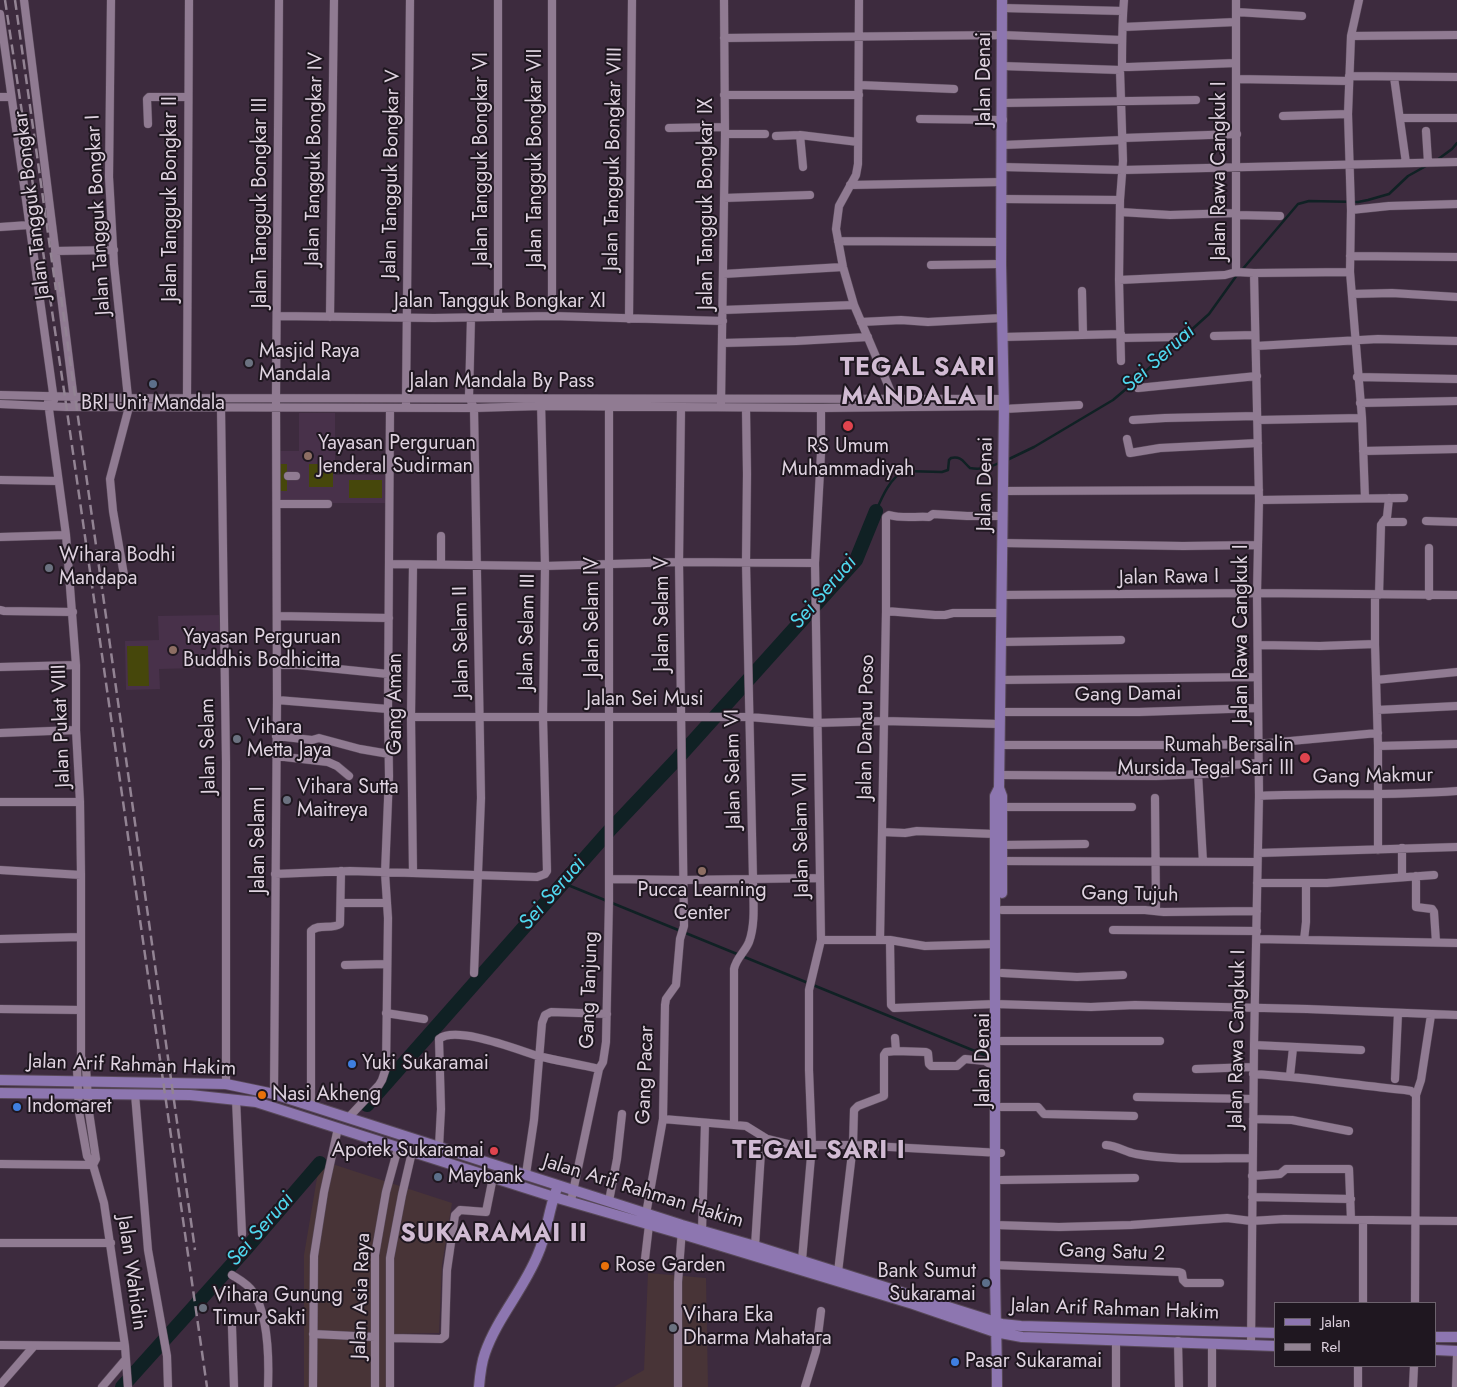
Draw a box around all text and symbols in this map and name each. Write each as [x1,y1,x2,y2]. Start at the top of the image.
street label: Jalan Denai [973,32,997,126]
street label: Jalan Tangguk Bongkar VIII [600,47,628,271]
street label: Jalan Tangguk Bongkar VII [524,49,548,267]
street label: Jalan Tangguk Bongkar IV [301,52,329,266]
street label: Jalan Tangguk Bongkar VI [470,52,494,266]
street label: Jalan Tangguk Bongkar V [378,69,406,279]
street label: Jalan Rawa Cangkuk I [1208,81,1232,261]
street label: Jalan Tangguk Bongkar II [159,96,183,302]
street label: Jalan Tangguk Bongkar III [249,98,273,308]
street label: Jalan Tangguk Bongkar IX [695,98,719,310]
street label: Jalan Tangguk Bongkar [10,109,56,301]
street label: Jalan Tangguk Bongkar I [82,114,116,316]
street label: Jalan Tangguk Bongkar XI [394,290,606,314]
water label: Sei Seruai [1117,320,1201,398]
place label: Masjid Raya Mandala [259,340,360,387]
district label: TEGAL SARI MANDALA I [839,354,997,413]
marker: Masjid Raya Mandala [243,357,255,369]
street label: Jalan Mandala By Pass [410,370,594,394]
marker: BRI Unit Mandala [147,378,159,390]
place label: BRI Unit Mandala [81,392,225,416]
marker: RS Umum Muhammadiyah [841,419,855,433]
place label: Yayasan Perguruan Jenderal Sudirman [318,432,476,479]
place label: RS Umum Muhammadiyah [781,435,915,482]
street label: Jalan Denai [973,437,999,531]
marker: Yayasan Perguruan Jenderal Sudirman [302,450,314,462]
place label: Wihara Bodhi Mandapa [59,544,176,591]
street label: Jalan Rawa Cangkuk I [1230,544,1254,724]
water label: Sei Seruai [785,551,863,635]
street label: Jalan Selam V [651,556,675,672]
street label: Jalan Selam IV [581,557,605,677]
marker: Wihara Bodhi Mandapa [43,562,55,574]
street label: Jalan Rawa I [1119,565,1219,591]
street label: Jalan Selam III [515,573,541,691]
street label: Jalan Selam II [449,586,475,698]
place label: Yayasan Perguruan Buddhis Bodhicitta [183,626,341,673]
marker: Yayasan Perguruan Buddhis Bodhicitta [167,644,179,656]
street label: Gang Aman [384,653,408,755]
street label: Jalan Danau Poso [854,654,880,800]
street label: Jalan Pukat VIII [48,664,76,788]
street label: Gang Damai [1074,682,1182,708]
street label: Jalan Sei Musi [586,688,704,712]
street label: Jalan Selam [196,698,222,794]
street label: Jalan Selam VI [721,709,747,829]
place label: Vihara Metta Jaya [247,716,331,763]
marker: Vihara Metta Jaya [231,733,243,745]
place label: Rumah Bersalin Mursida Tegal Sari III [1118,734,1294,781]
marker: Rumah Bersalin Mursida Tegal Sari III [1298,751,1312,765]
street label: Gang Makmur [1312,764,1434,790]
street label: Jalan Selam VII [789,772,815,898]
place label: Vihara Sutta Maitreya [297,776,399,823]
street label: Jalan Selam I [247,786,271,894]
marker: Vihara Sutta Maitreya [281,794,293,806]
water label: Sei Seruai [514,852,592,936]
marker: Pucca Learning Center [696,865,708,877]
place label: Pucca Learning Center [637,879,767,926]
street label: Gang Tujuh [1081,882,1179,908]
street label: Gang Tanjung [576,931,604,1049]
street label: Jalan Rawa Cangkuk I [1224,949,1252,1129]
street label: Jalan Denai [972,1013,996,1107]
street label: Gang Pacar [632,1025,660,1125]
street label: Jalan Arif Rahman Hakim [27,1050,237,1082]
place label: Yuki Sukaramai [362,1052,489,1076]
marker: Yuki Sukaramai [346,1058,358,1070]
place label: Nasi Akheng [272,1083,381,1107]
marker: Nasi Akheng [256,1089,268,1101]
place label: Indomaret [27,1095,112,1119]
marker: Indomaret [11,1101,23,1113]
district label: TEGAL SARI I [731,1137,907,1167]
place label: Apotek Sukaramai [332,1139,484,1163]
marker: Apotek Sukaramai [488,1145,500,1157]
street label: Jalan Arif Rahman Hakim [540,1150,746,1234]
place label: Maybank [448,1165,523,1189]
marker: Maybank [432,1171,444,1183]
water label: Sei Seruai [222,1188,300,1272]
street label: Jalan Wahidin [111,1214,151,1332]
district label: SUKARAMAI II [399,1220,589,1250]
street label: Jalan Asia Raya [348,1232,376,1360]
street label: Gang Satu 2 [1058,1239,1166,1267]
place label: Rose Garden [615,1254,726,1278]
marker: Rose Garden [599,1260,611,1272]
place label: Bank Sumut Sukaramai [878,1260,976,1307]
marker: Bank Sumut Sukaramai [980,1277,992,1289]
place label: Vihara Gunung Timur Sakti [213,1284,343,1331]
street label: Jalan Arif Rahman Hakim [1010,1294,1220,1326]
marker: Vihara Gunung Timur Sakti [197,1302,209,1314]
legend [1274,1302,1437,1367]
place label: Vihara Eka Dharma Mahatara [683,1304,832,1351]
text: Jalan [1321,1311,1350,1333]
marker: Vihara Eka Dharma Mahatara [667,1322,679,1334]
text: Rel [1321,1336,1341,1358]
place label: Pasar Sukaramai [965,1350,1102,1374]
marker: Pasar Sukaramai [949,1356,961,1368]

